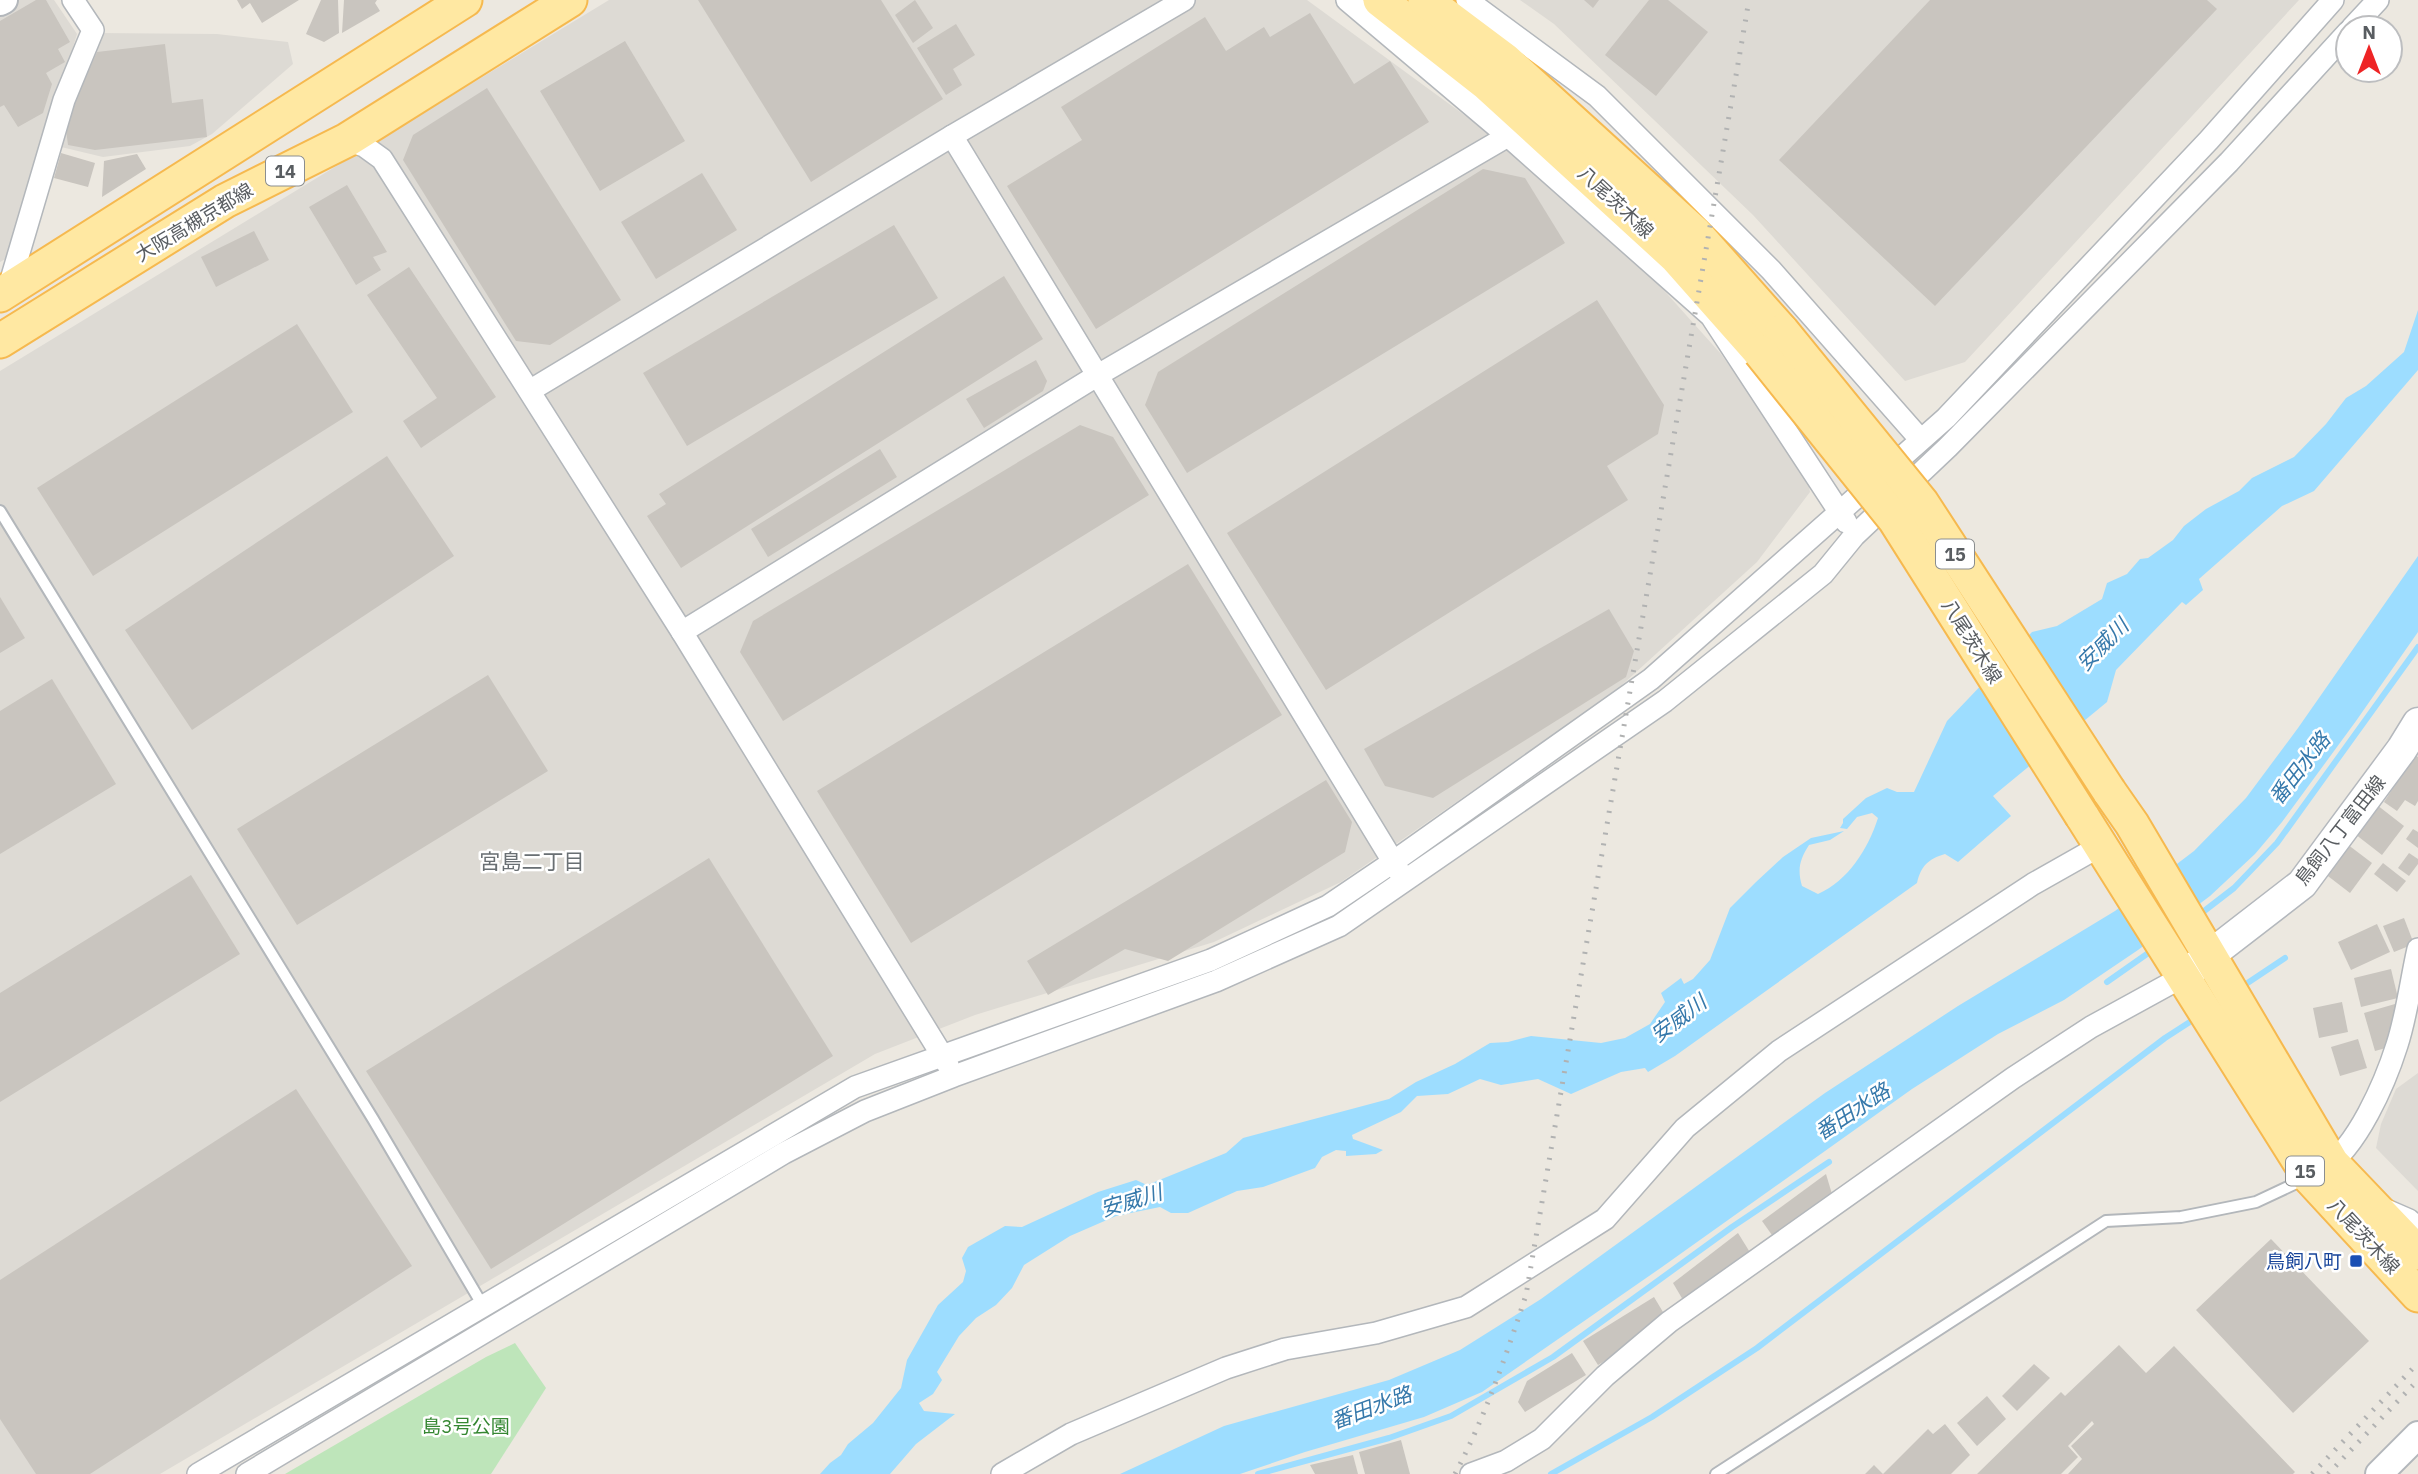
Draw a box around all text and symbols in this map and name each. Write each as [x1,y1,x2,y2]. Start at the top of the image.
north arrow [2334,14,2404,84]
text: N [2362,20,2376,44]
road number: 14 [266,156,304,186]
street label: 八尾茨木線 [1573,161,1659,243]
street label: 大阪高槻京都線 [131,177,257,267]
road number: 15 [1936,540,1974,568]
street label: 八尾茨木線 [1937,594,2007,688]
water label: 安威川 [2070,610,2136,676]
water label: 番田水路 [2262,725,2337,810]
street label: 鳥飼八丁富田線 [2290,770,2390,890]
district label: 宮島二丁目 [480,847,585,875]
water label: 安威川 [1644,987,1713,1048]
water label: 番田水路 [1809,1075,1897,1146]
road number: 15 [2286,1156,2324,1186]
water label: 安威川 [1097,1177,1167,1223]
street label: 八尾茨木線 [2323,1193,2405,1279]
place label: 鳥飼八町 [2266,1249,2342,1273]
marker: 鳥飼八町 [2348,1253,2364,1269]
water label: 番田水路 [1327,1379,1417,1435]
park label: 島3号公園 [422,1414,510,1438]

